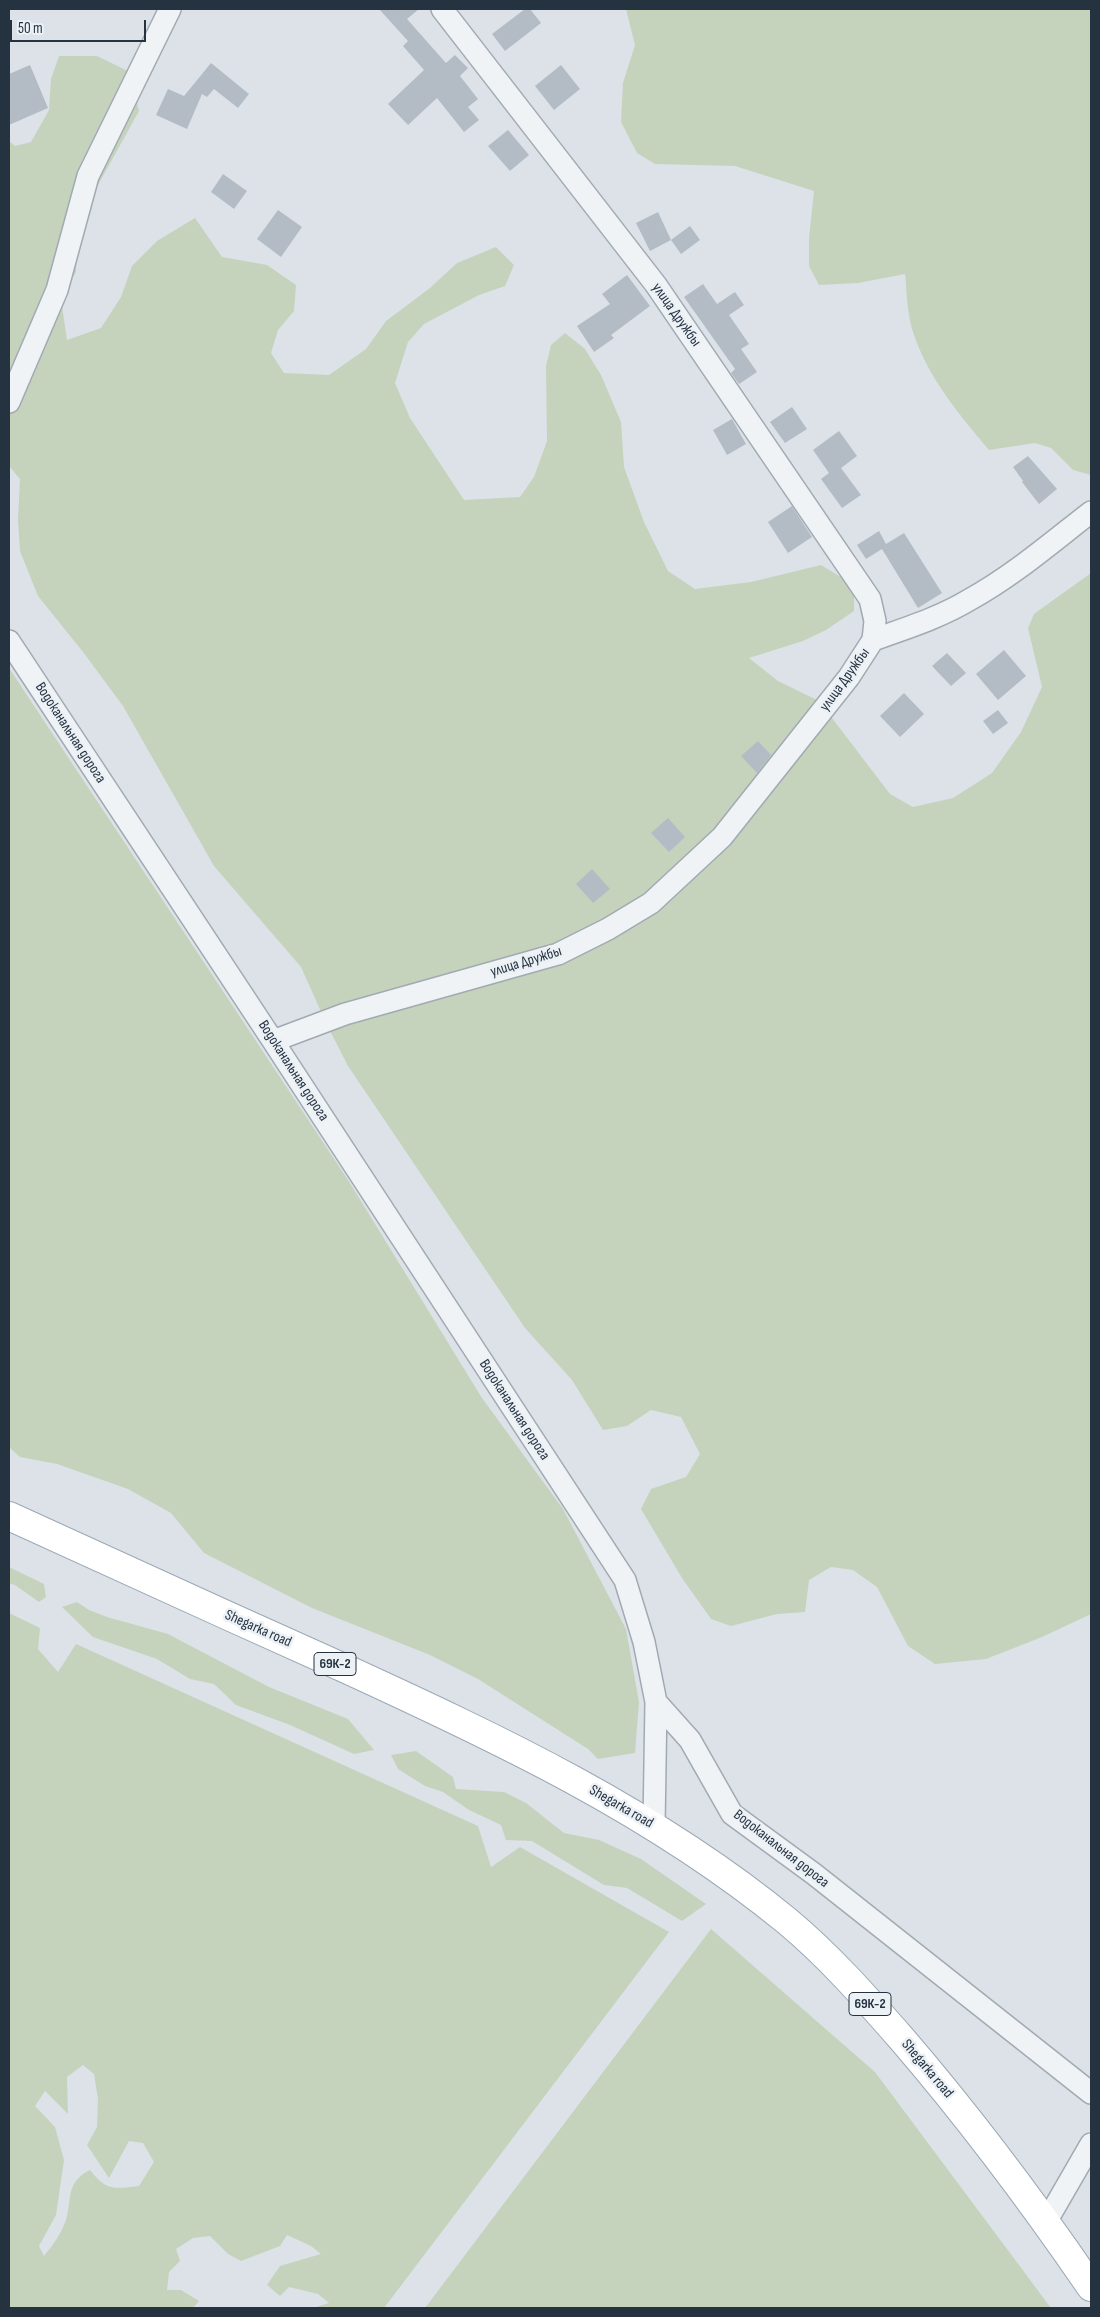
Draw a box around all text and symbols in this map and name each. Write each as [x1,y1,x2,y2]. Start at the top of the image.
scale bar [12,10,149,42]
text: 50 m [18,19,43,38]
street label: улица Дружбы [648,280,704,350]
street label: улица Дружбы [816,645,874,715]
street label: Водоканальная дорога [31,679,109,787]
street label: улица Дружбы [488,943,564,981]
street label: Водоканальная дорога [254,1017,332,1125]
street label: Водоканальная дорога [475,1356,553,1464]
street label: Shegarka road [222,1606,294,1652]
road number: 69К-2 [314,1652,356,1676]
street label: Shegarka road [586,1781,656,1833]
street label: Водоканальная дорога [730,1806,832,1892]
road number: 69К-2 [849,1992,891,2016]
street label: Shegarka road [897,2036,957,2102]

